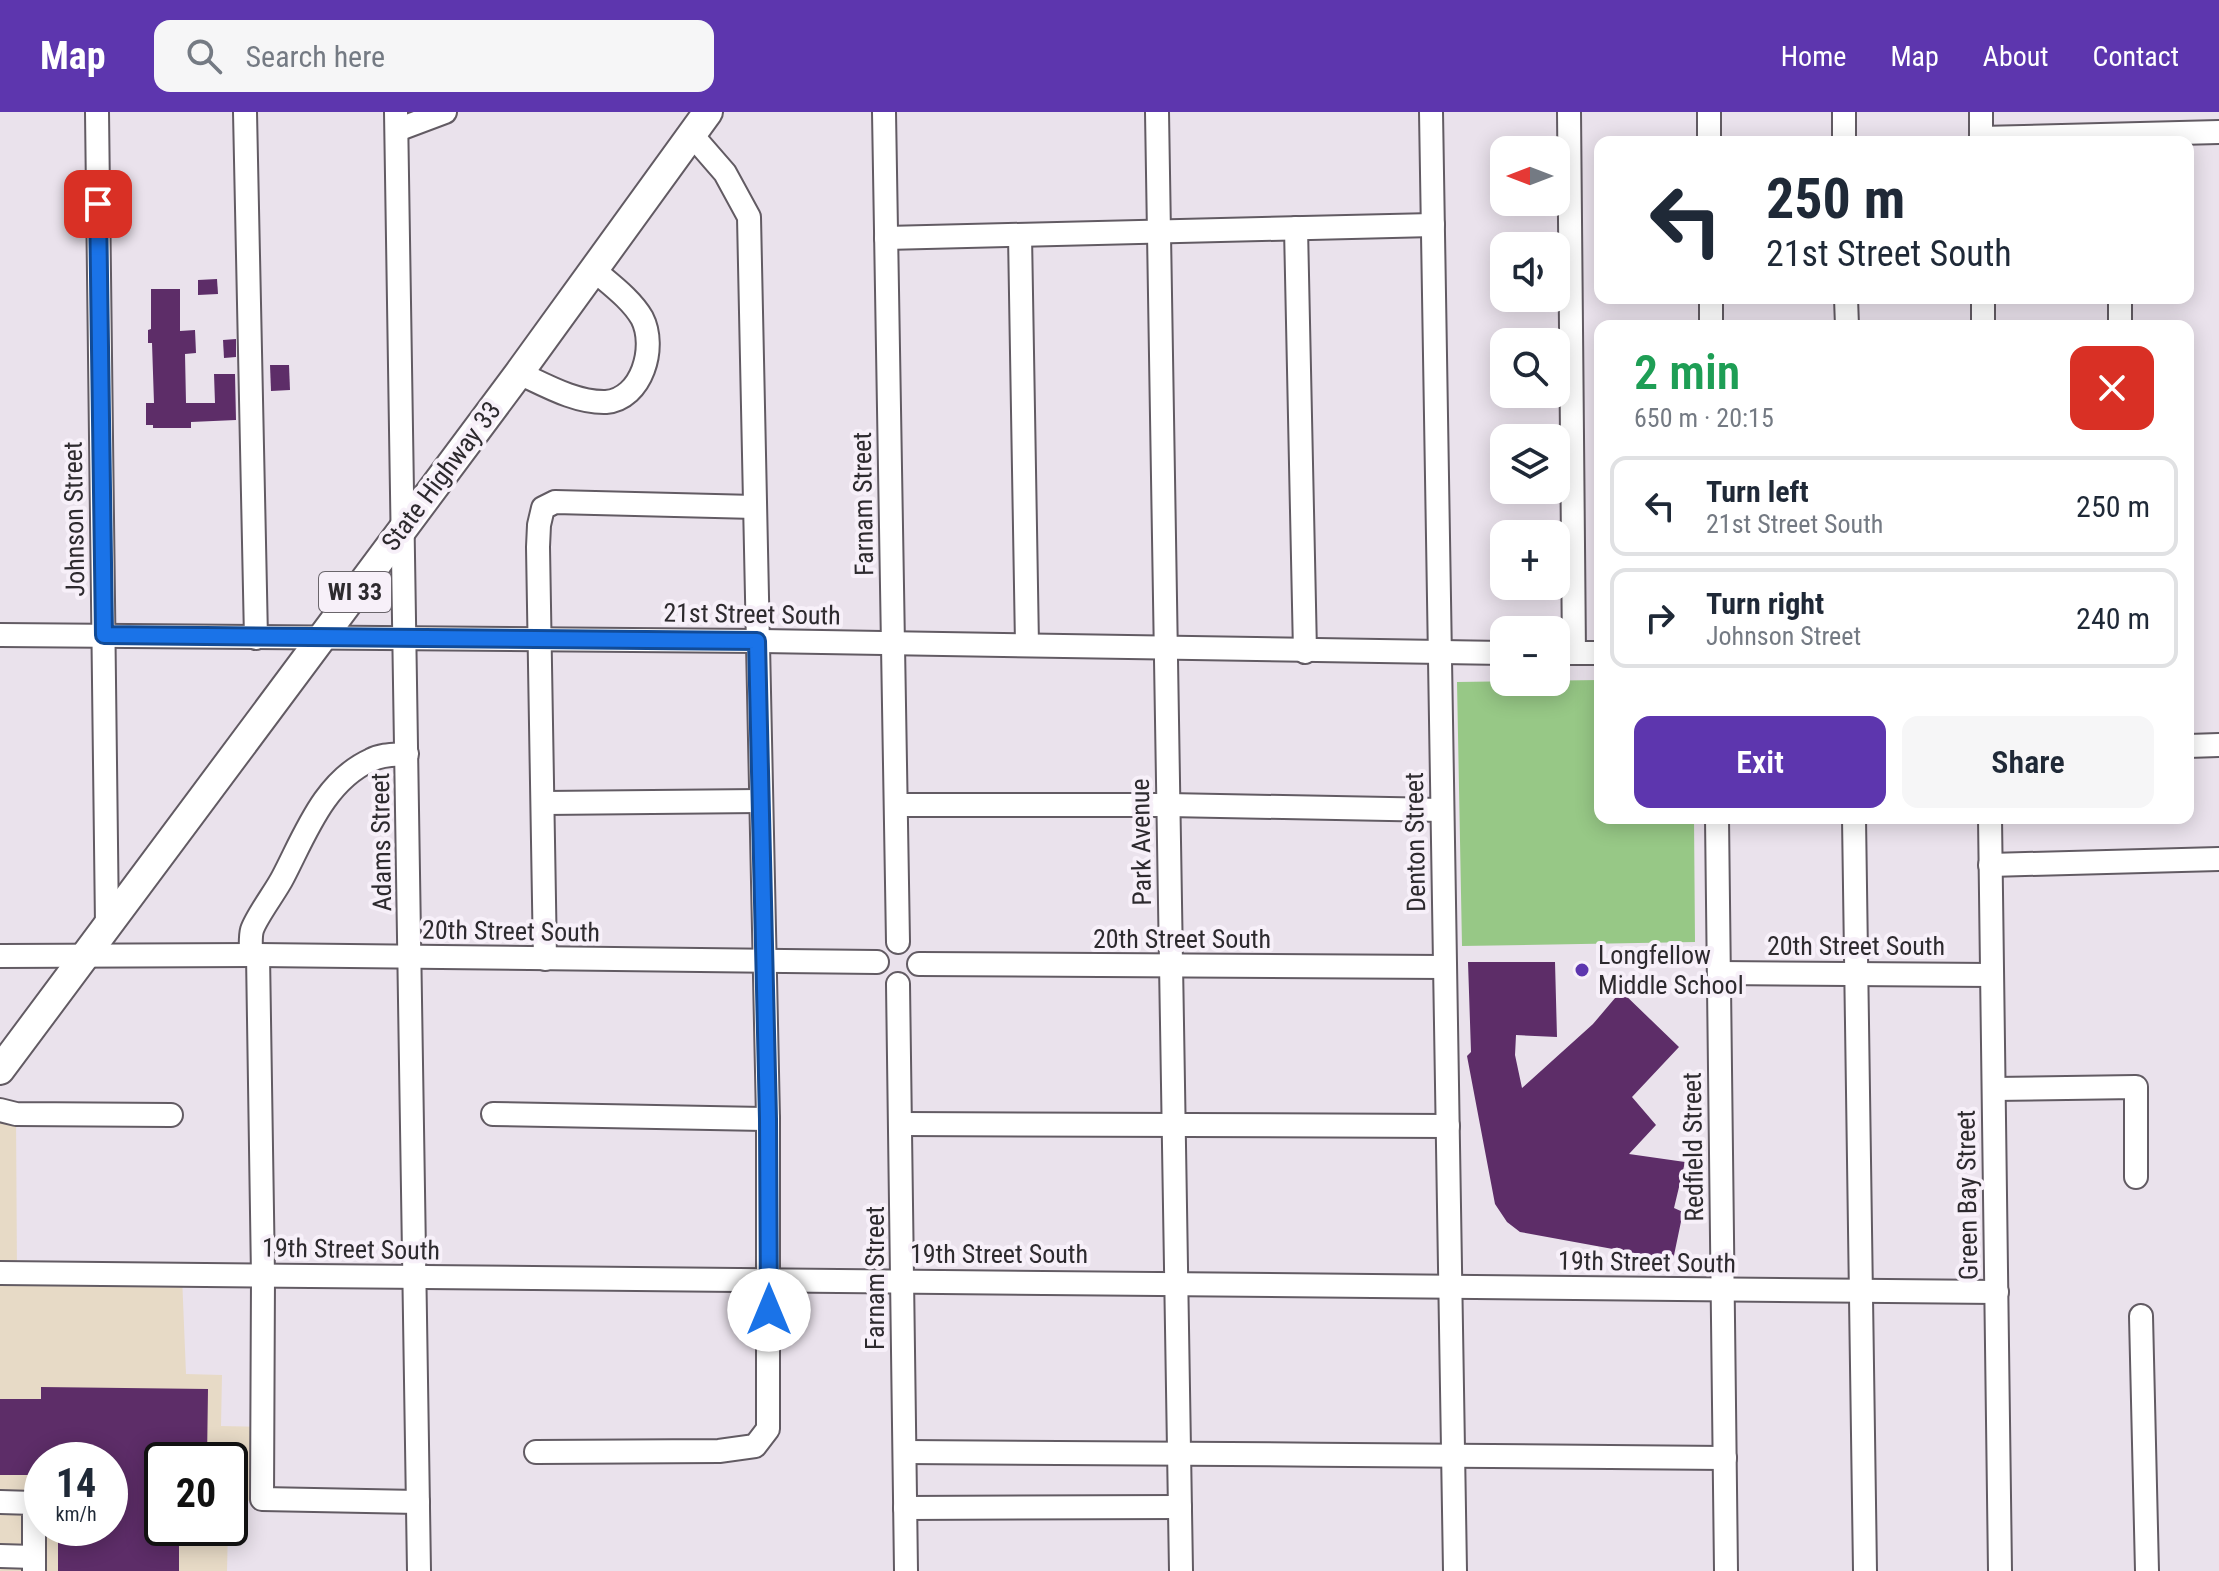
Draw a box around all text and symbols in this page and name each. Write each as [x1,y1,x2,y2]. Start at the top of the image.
search box [154,20,714,92]
text: Map [40,34,106,78]
icon: search [182,34,226,78]
text: Search here [246,39,385,74]
text: Home [1781,40,1846,73]
text: Map [1890,40,1939,73]
text: About [1983,40,2049,73]
text: Contact [2093,40,2179,73]
north arrow [1490,136,1570,216]
map controls [1490,136,1570,696]
text: 250 m [1766,166,1905,232]
icon: left [1634,168,1738,272]
pin [64,170,132,238]
icon: arrive [76,182,120,226]
button: sound [1490,232,1570,312]
text: 21st Street South [1766,233,2012,275]
button: search [1490,328,1570,408]
text: 2 min [1634,344,1740,401]
button: close [2070,346,2154,430]
street label: State Highway 33 [375,396,507,556]
text: 650 m · 20:15 [1634,403,1774,433]
button: layers [1490,424,1570,504]
street label: Farnam Street [847,432,879,576]
street label: Johnson Street [58,441,90,597]
text: Turn left [1706,474,1809,509]
icon: left [1638,484,1682,528]
text: 250 m [2076,489,2150,524]
text: 21st Street South [1706,509,1883,539]
button: + [1490,520,1570,600]
road number: WI 33 [319,572,391,612]
text: Turn right [1706,586,1824,621]
icon: right [1638,596,1682,640]
street label: 21st Street South [663,597,841,631]
text: 240 m [2076,601,2150,636]
button: − [1490,616,1570,696]
text: Johnson Street [1706,621,1861,651]
button: Exit [1634,716,1886,808]
button: Share [1902,716,2154,808]
street label: Adams Street [365,772,397,912]
street label: Denton Street [1399,772,1431,912]
street label: Park Avenue [1125,778,1157,906]
street label: 20th Street South [422,914,600,948]
street label: 20th Street South [1093,924,1271,954]
street label: 20th Street South [1767,931,1945,961]
place label: Longfellow Middle School [1598,940,1744,1000]
marker: Longfellow Middle School [1573,961,1591,979]
street label: Redfield Street [1677,1072,1709,1222]
street label: Green Bay Street [1951,1110,1983,1280]
street label: Farnam Street [860,1206,890,1350]
street label: 19th Street South [262,1232,440,1266]
street label: 19th Street South [910,1239,1088,1269]
street label: 19th Street South [1558,1245,1736,1279]
position arrow [727,1268,811,1352]
speed limit sign: 20 [144,1442,248,1546]
text: 14 [56,1460,96,1507]
text: km/h [55,1502,97,1526]

